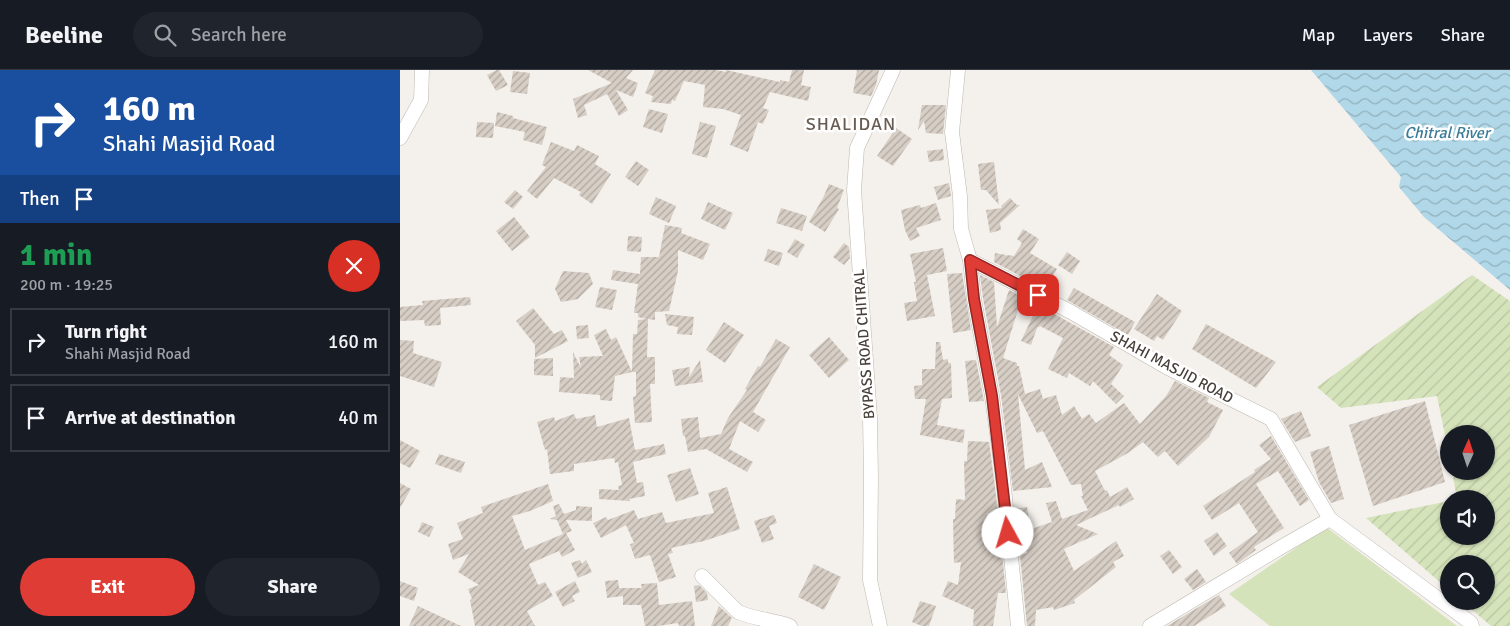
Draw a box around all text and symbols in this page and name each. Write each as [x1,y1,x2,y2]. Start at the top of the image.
search box [133,12,483,57]
text: Beeline [25,20,103,50]
icon: search [151,21,179,49]
text: Search here [191,23,287,47]
text: Map [1302,24,1335,46]
text: Layers [1363,24,1413,46]
text: Share [1441,24,1485,46]
text: 160 m [103,87,196,130]
icon: right [20,90,85,155]
district label: SHALIDAN [806,113,896,135]
water label: Chitral River [1404,123,1492,143]
text: Shahi Masjid Road [103,130,275,157]
icon: arrive [70,185,98,213]
text: Then [20,187,60,211]
text: 1 min [20,237,92,274]
button: close [328,240,380,292]
street label: BYPASS ROAD CHITRAL [850,268,878,420]
pin [1017,274,1059,316]
text: 200 m · 19:25 [20,275,113,295]
icon: arrive [1024,281,1052,309]
text: Turn right [65,320,147,344]
street label: SHAHI MASJID ROAD [1107,327,1237,407]
icon: right [22,328,50,356]
text: 160 m [328,330,378,354]
text: Shahi Masjid Road [65,344,190,364]
icon: arrive [22,404,50,432]
text: Arrive at destination [65,406,236,430]
text: 40 m [338,406,378,430]
north arrow [1440,425,1495,480]
map controls [1440,425,1495,610]
button: sound [1440,490,1495,545]
position arrow [981,506,1033,558]
button: search [1440,555,1495,610]
button: Exit [20,558,195,616]
button: Share [205,558,380,616]

